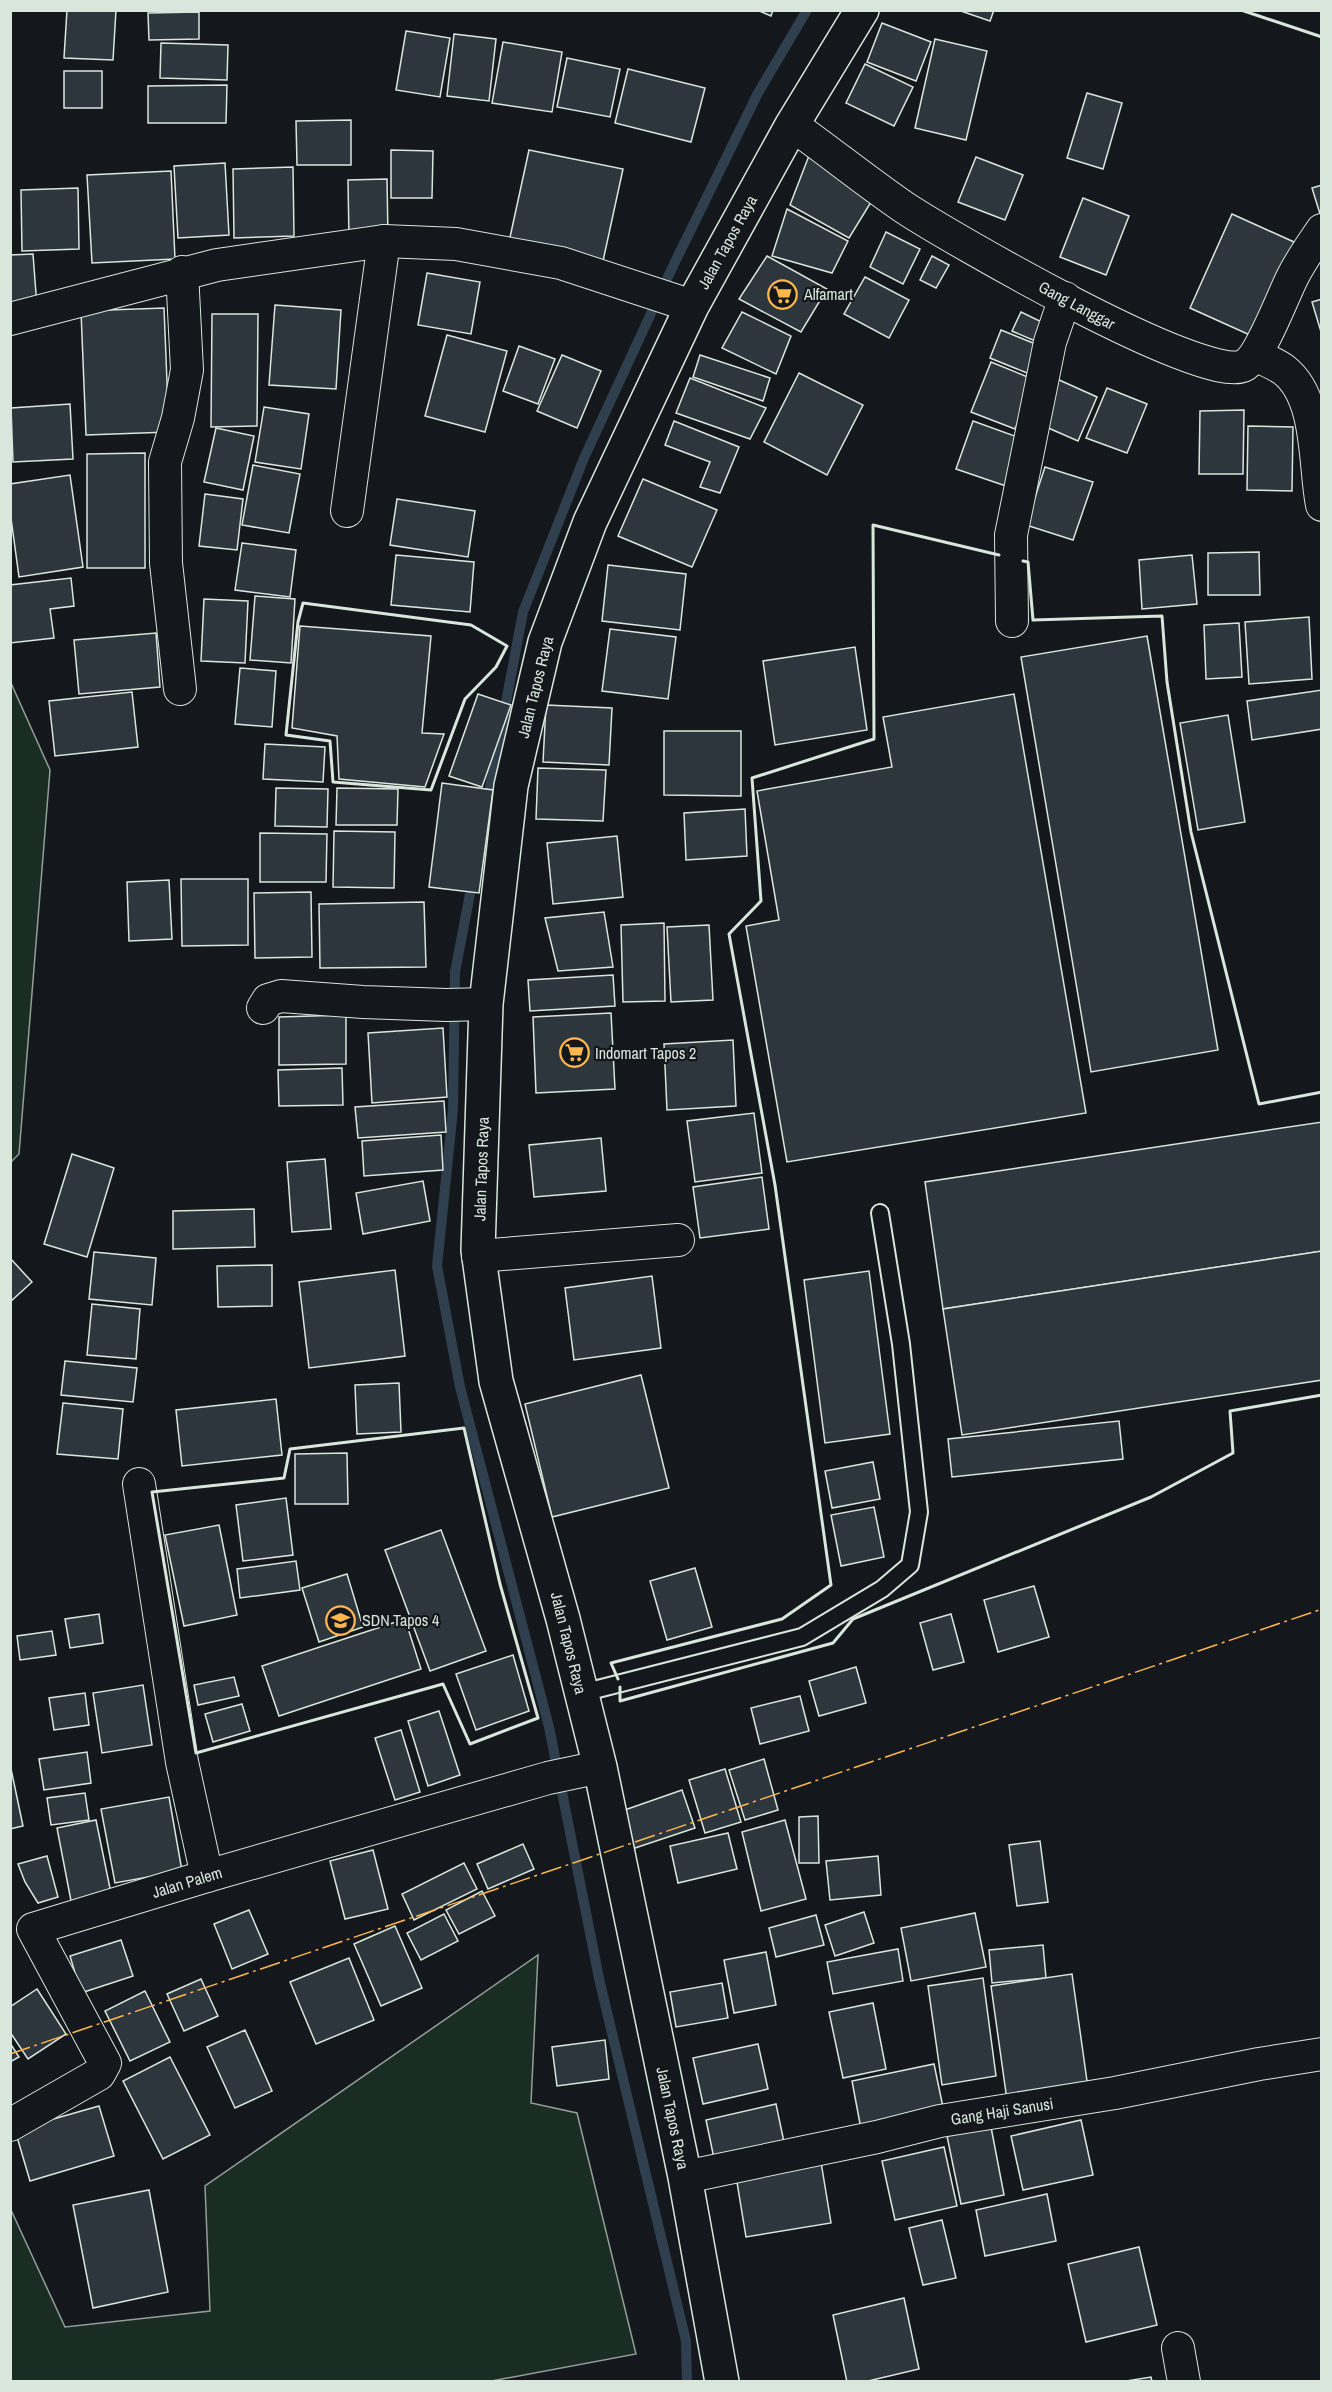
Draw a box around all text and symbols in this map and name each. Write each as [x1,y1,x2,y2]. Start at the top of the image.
street label: Jalan Tapos Raya [692,190,762,293]
street label: Gang Langgar [1035,276,1120,335]
supermarket icon: Alfamart [767,278,799,310]
place label: Alfamart [803,283,853,305]
street label: Jalan Tapos Raya [512,633,558,740]
supermarket icon: Indomart Tapos 2 [558,1037,590,1069]
place label: Indomart Tapos 2 [595,1042,696,1064]
street label: Jalan Tapos Raya [468,1116,494,1222]
street label: Jalan Tapos Raya [546,1590,592,1697]
school or university icon: SDN Tapos 4 [325,1604,357,1636]
place label: SDN Tapos 4 [362,1609,439,1631]
street label: Jalan Palem [149,1861,225,1903]
street label: Jalan Tapos Raya [651,2065,695,2172]
street label: Gang Haji Sanusi [949,2092,1055,2130]

